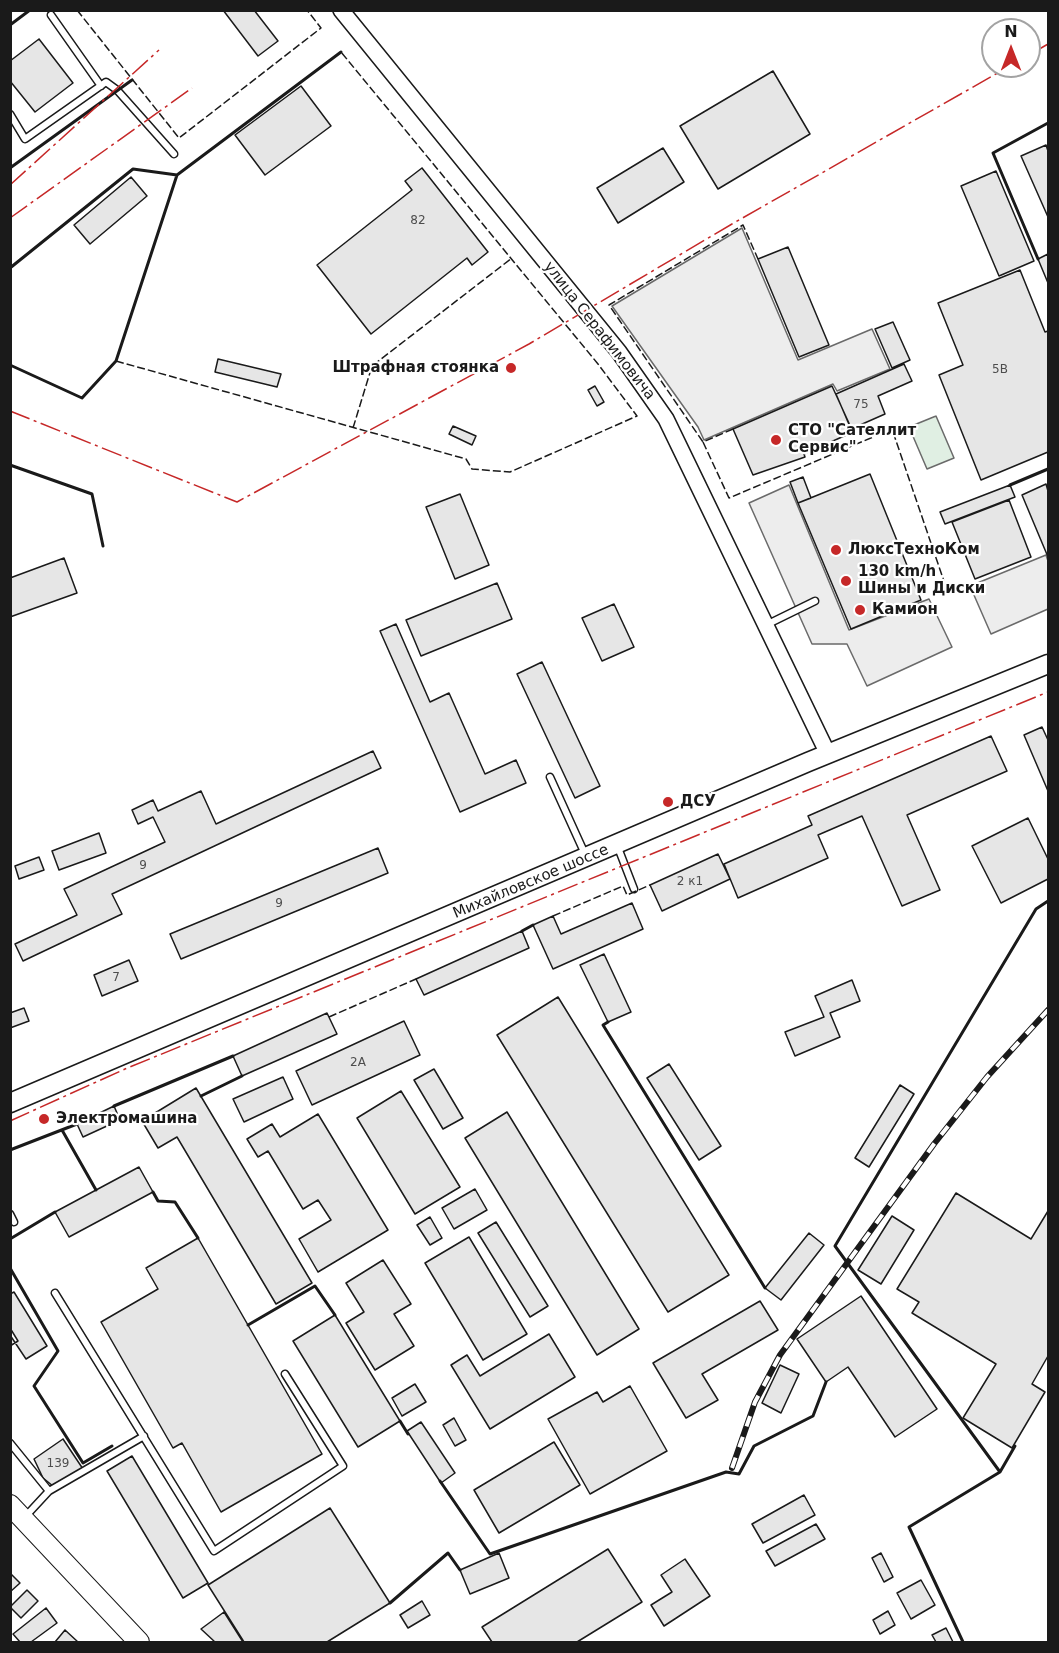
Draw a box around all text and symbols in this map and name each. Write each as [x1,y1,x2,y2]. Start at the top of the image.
north arrow [981,18,1041,78]
text: N [1004,22,1018,41]
house number: 82 [410,214,426,228]
street label: улица Серафимовича [539,258,659,404]
place label: Штрафная стоянка [333,359,499,377]
marker: Штрафная стоянка [504,361,518,375]
house number: 5В [992,363,1008,377]
house number: 75 [853,398,869,412]
place label: СТО "Сателлит Сервис" [788,422,916,457]
marker: СТО "Сателлит Сервис" [769,433,783,447]
place label: ЛюксТехноКом [848,541,980,559]
marker: ЛюксТехноКом [829,543,843,557]
place label: 130 km/h Шины и Диски [858,563,985,598]
marker: 130 km/h Шины и Диски [839,574,853,588]
place label: Камион [872,601,938,619]
marker: Камион [853,603,867,617]
place label: ДСУ [680,793,716,811]
marker: ДСУ [661,795,675,809]
street label: Михайловское шоссе [451,841,611,923]
house number: 9 [139,859,147,873]
house number: 2 к1 [677,875,703,889]
house number: 9 [275,897,283,911]
house number: 7 [112,971,120,985]
house number: 2А [350,1056,366,1070]
place label: Электромашина [56,1110,197,1128]
marker: Электромашина [37,1112,51,1126]
house number: 139 [47,1457,69,1471]

